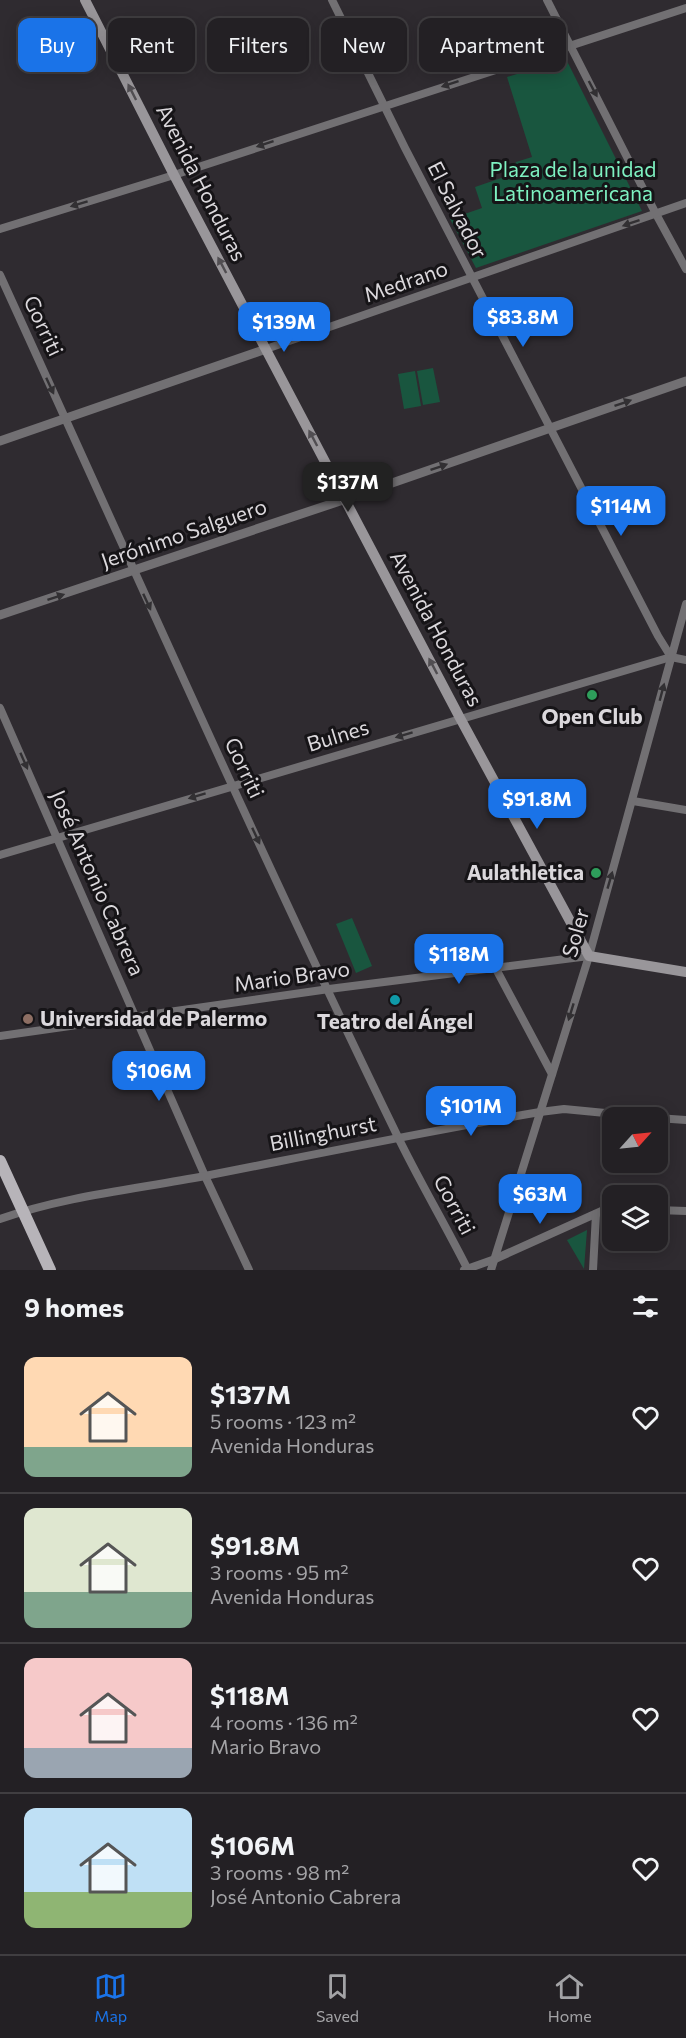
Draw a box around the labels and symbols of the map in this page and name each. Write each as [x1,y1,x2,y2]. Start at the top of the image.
one-way arrow [441,80,459,89]
one-way arrow [588,81,598,98]
one-way arrow [127,84,137,101]
street label: Avenida Honduras [152,100,253,265]
one-way arrow [256,140,274,150]
park label: Plaza de la unidad Latinoamericana [490,156,656,205]
street label: El Salvador [423,157,493,262]
one-way arrow [70,200,88,209]
one-way arrow [622,219,640,229]
street label: Medrano [360,255,451,307]
one-way arrow [217,257,227,274]
street label: Gorriti [19,291,69,360]
pin: $83.8M [474,297,572,348]
pin: $139M [242,302,326,353]
one-way arrow [46,377,55,394]
one-way arrow [615,398,633,408]
one-way arrow [308,429,318,446]
pin: $137M [306,462,390,513]
one-way arrow [430,462,448,472]
pin: $114M [579,486,663,537]
street label: Jerónimo Salguero [97,493,270,573]
street label: Avenida Honduras [386,546,489,710]
one-way arrow [47,592,65,601]
one-way arrow [143,594,152,611]
one-way arrow [428,657,438,674]
one-way arrow [657,682,667,701]
marker: Open Club [585,688,599,702]
place label: Open Club [541,703,643,728]
street label: Bulnes [304,713,371,756]
one-way arrow [395,731,413,740]
street label: Gorriti [220,733,270,802]
one-way arrow [19,752,29,770]
pin: $91.8M [488,779,586,830]
street label: José Antonio Cabrera [46,786,151,979]
one-way arrow [188,792,206,801]
one-way arrow [251,828,260,845]
place label: Aulathletica [467,859,584,884]
marker: Aulathletica [589,866,603,880]
one-way arrow [606,871,615,889]
street label: Soler [556,905,593,960]
pin: $118M [417,934,501,985]
street label: Mario Bravo [232,955,351,996]
marker: Teatro del Ángel [388,993,402,1007]
one-way arrow [566,1003,575,1021]
place label: Universidad de Palermo [40,1005,267,1030]
place label: Teatro del Ángel [317,1008,473,1033]
marker: Universidad de Palermo [21,1012,35,1026]
pin: $106M [117,1051,201,1102]
pin: $101M [429,1086,513,1137]
north arrow [602,1107,668,1173]
street label: Billinghurst [267,1110,378,1155]
street label: Gorriti [429,1170,481,1238]
pin: $63M [504,1174,576,1225]

